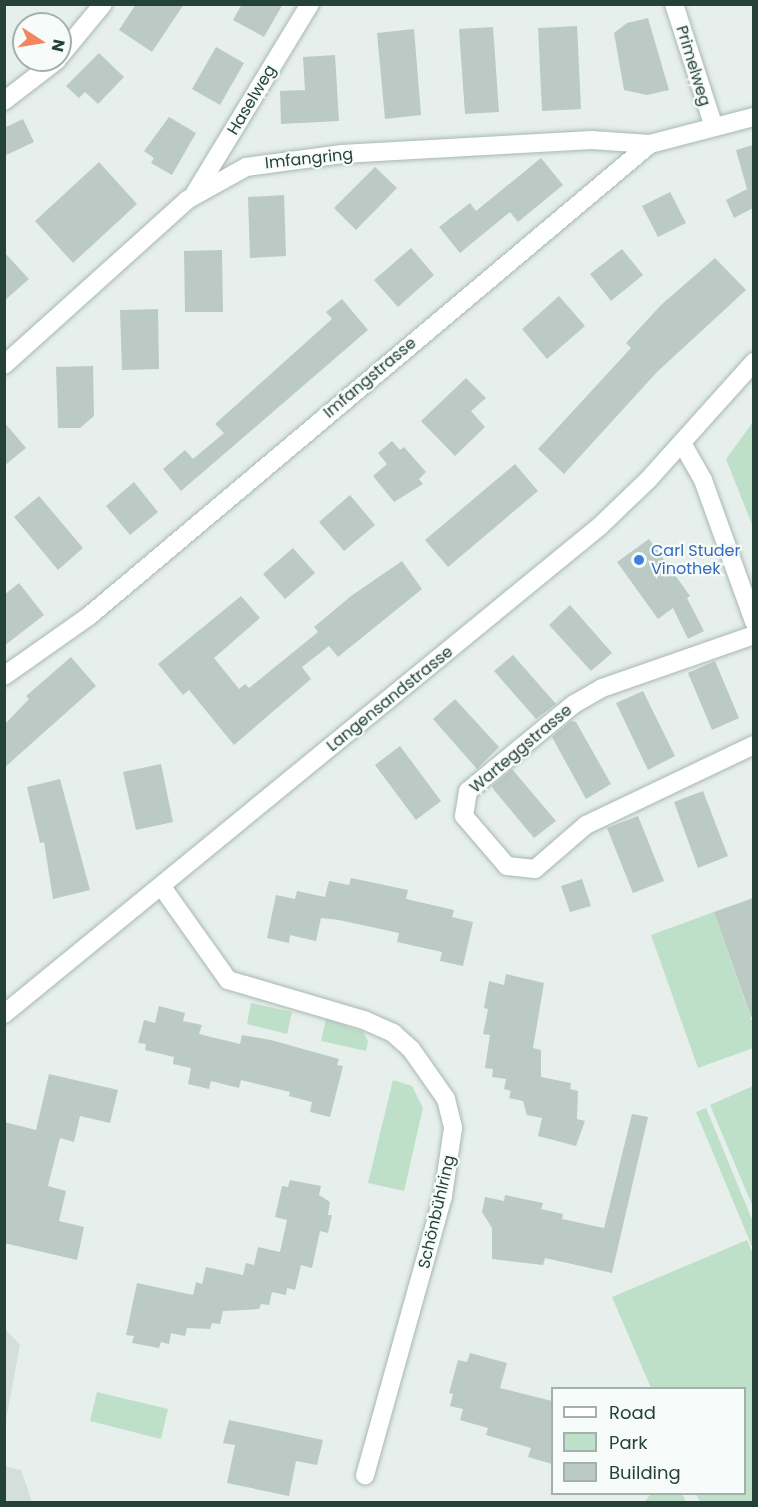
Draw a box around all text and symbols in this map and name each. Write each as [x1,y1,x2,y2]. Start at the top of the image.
north arrow [12,12,72,72]
street label: Primelweg [672,23,714,109]
text: N [46,37,71,54]
street label: Haselweg [224,62,280,138]
street label: Imfangring [264,145,354,173]
street label: Imfangstrasse [320,334,420,422]
place label: Carl Studer Vinothek [651,541,741,579]
marker: Carl Studer Vinothek [632,553,646,567]
street label: Langensandstrasse [323,642,457,756]
street label: Warteggstrasse [466,701,576,797]
street label: Schönbühlring [415,1153,459,1271]
legend [551,1387,746,1495]
text: Road [609,1400,656,1425]
text: Park [609,1430,648,1455]
text: Building [609,1460,681,1485]

